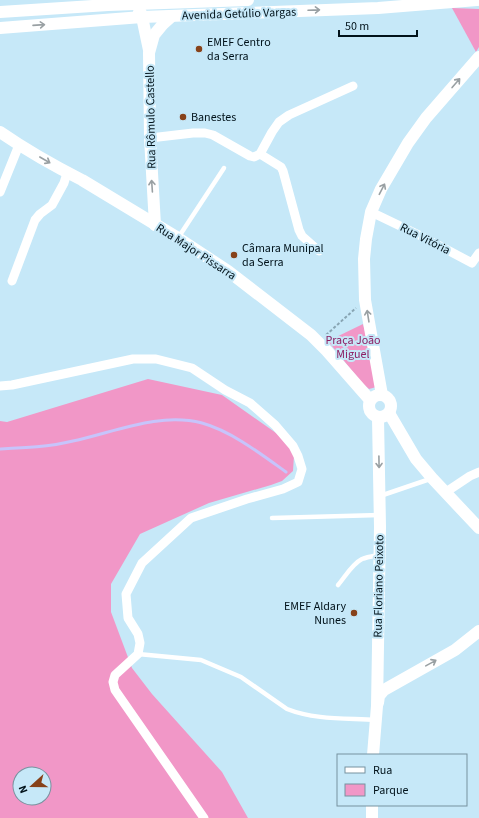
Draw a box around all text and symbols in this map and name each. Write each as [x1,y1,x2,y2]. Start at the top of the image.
street label: Avenida Getúlio Vargas [182,4,296,24]
one-way arrow [307,7,320,14]
scale bar [339,12,417,38]
text: 50 m [345,18,369,35]
one-way arrow [32,21,45,28]
place label: EMEF Centro da Serra [207,34,271,65]
marker: EMEF Centro da Serra [194,44,204,54]
street label: Rua Rômulo Castello [142,65,160,169]
one-way arrow [452,78,461,88]
place label: Banestes [191,109,236,126]
marker: Banestes [178,112,188,122]
one-way arrow [39,157,51,165]
one-way arrow [149,180,156,193]
one-way arrow [379,183,386,195]
street label: Rua Vitória [397,219,453,259]
street label: Rua Major Pissarra [153,220,239,284]
place label: Câmara Munipal da Serra [242,240,324,271]
marker: Câmara Munipal da Serra [229,250,239,260]
one-way arrow [364,310,372,323]
park label: Praça João Miguel [325,332,381,363]
one-way arrow [375,455,382,468]
street label: Rua Floriano Peixoto [370,534,388,638]
place label: EMEF Aldary Nunes [284,598,346,629]
marker: EMEF Aldary Nunes [349,608,359,618]
one-way arrow [425,659,437,667]
legend [337,754,467,806]
text: Rua [373,762,392,779]
north arrow [12,766,52,806]
text: Parque [373,782,409,799]
text: N [15,783,31,796]

